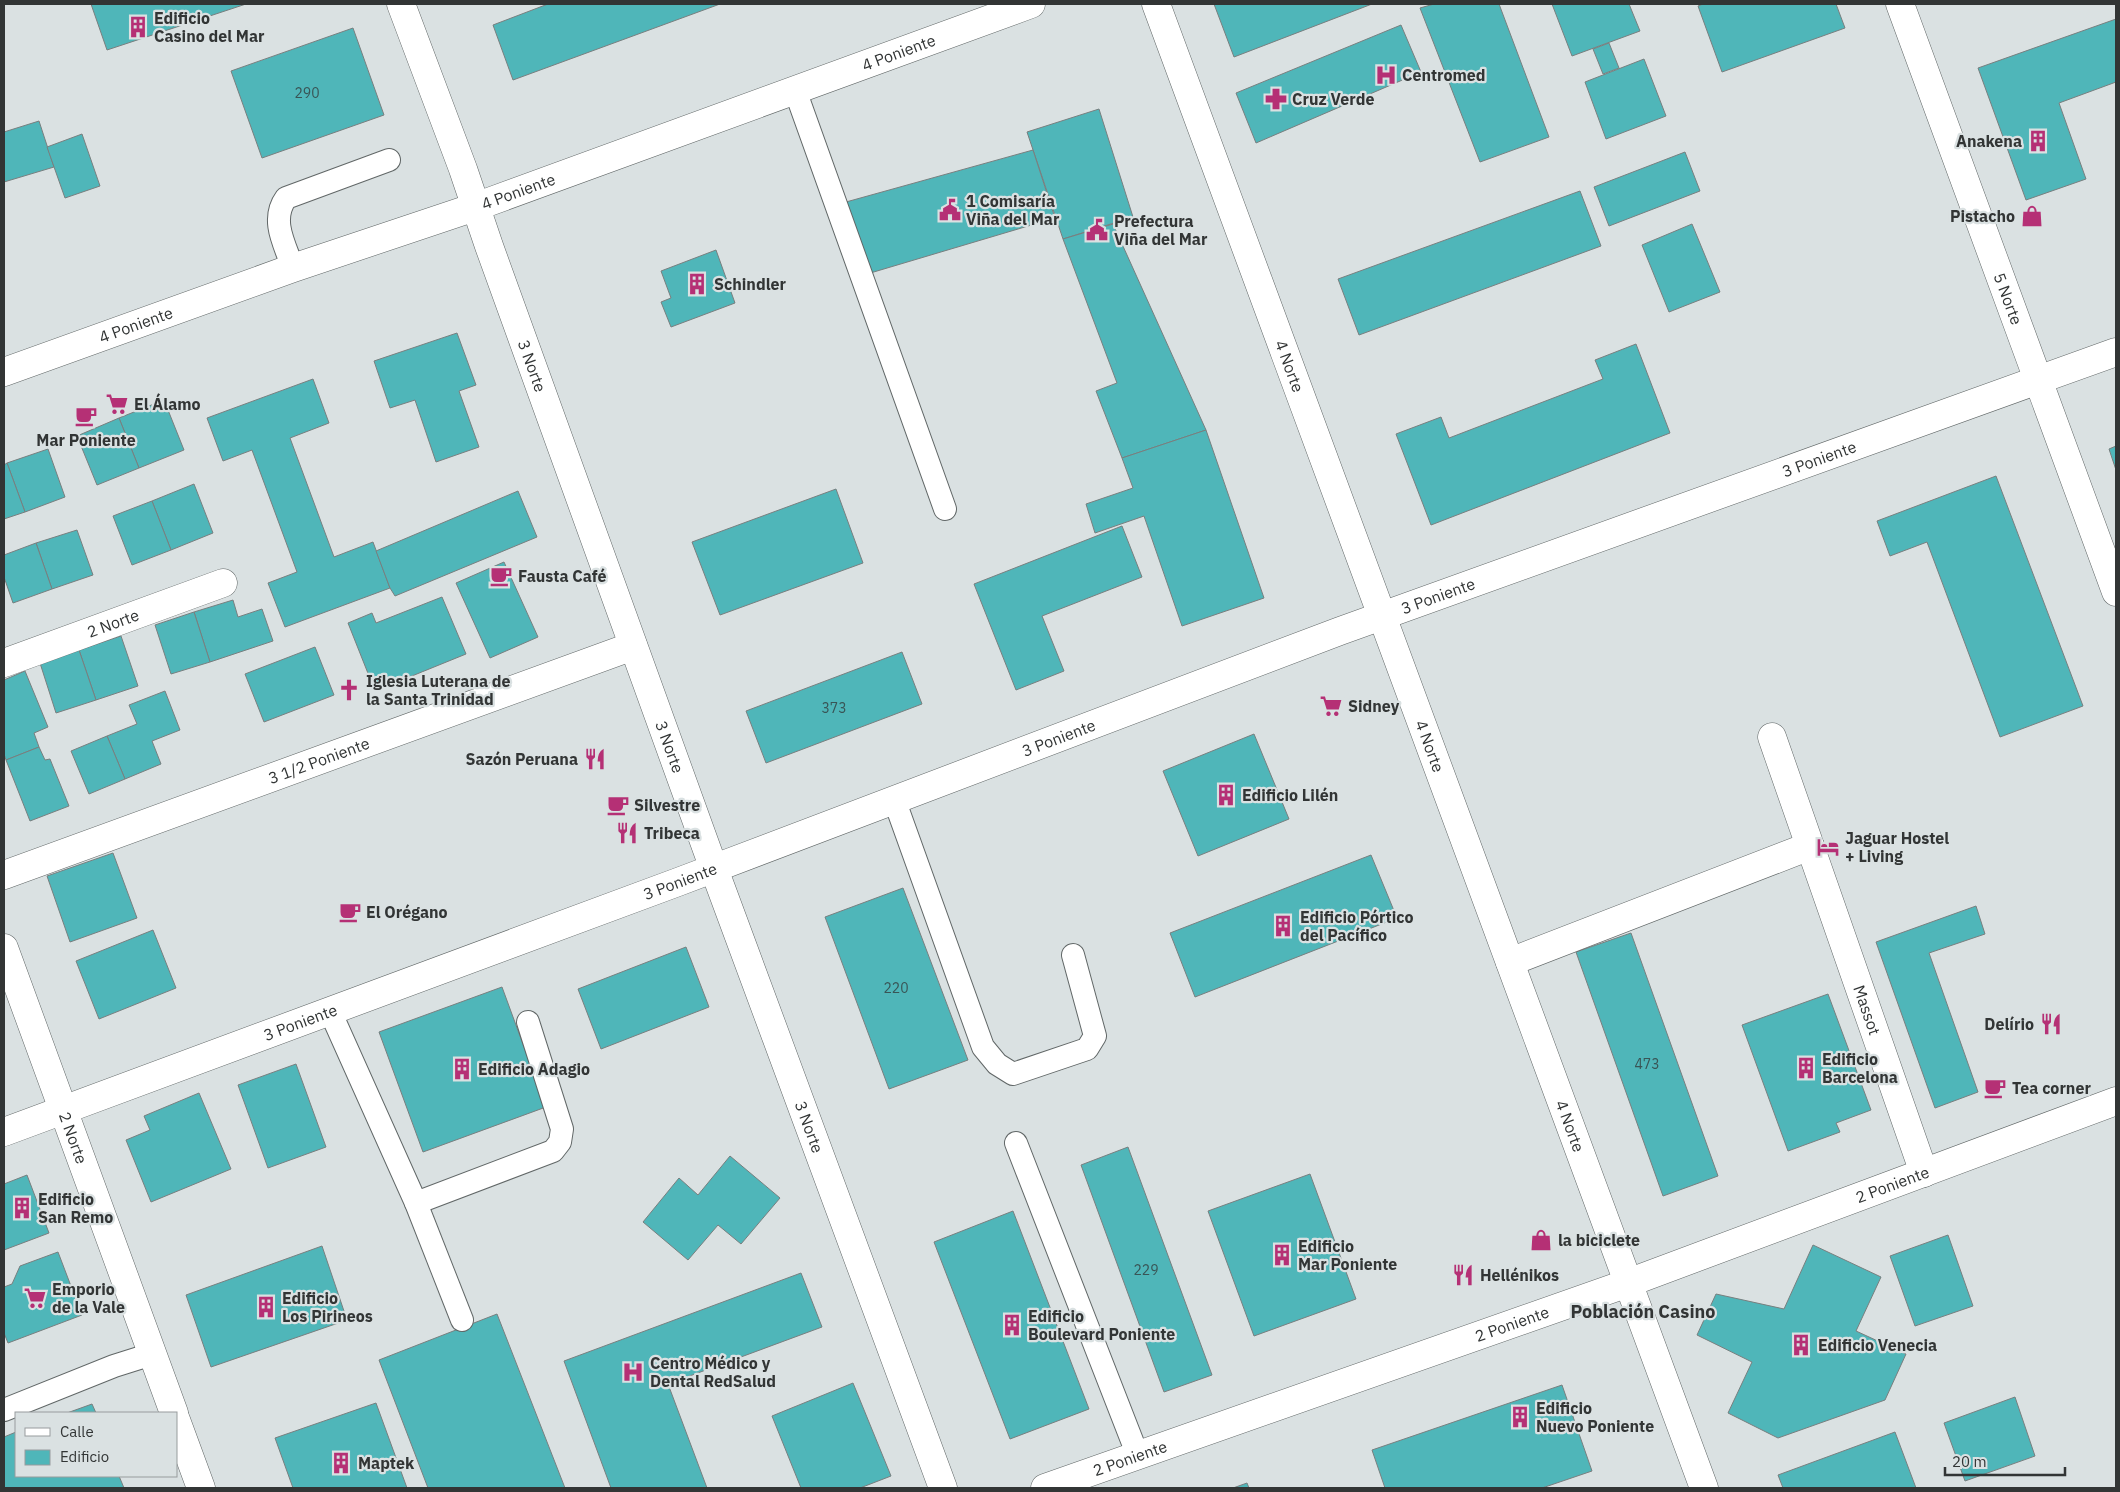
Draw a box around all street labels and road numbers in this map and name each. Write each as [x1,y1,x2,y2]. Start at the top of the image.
street label: 4 Poniente [859,30,938,75]
street label: 4 Poniente [478,169,558,214]
street label: 5 Norte [1990,270,2027,328]
street label: 4 Poniente [96,302,176,347]
street label: 3 Norte [514,337,551,395]
street label: 4 Norte [1271,337,1309,395]
street label: 3 Poniente [1779,436,1859,481]
street label: 3 Poniente [1398,573,1478,618]
street label: 2 Norte [84,604,142,642]
street label: 3 Poniente [1019,715,1098,761]
street label: 4 Norte [1411,717,1449,775]
street label: 3 Norte [651,718,689,776]
street label: 3 1/2 Poniente [265,733,372,788]
street label: 3 Poniente [640,858,720,904]
street label: Massot [1849,982,1885,1038]
street label: 3 Poniente [261,999,340,1045]
street label: 4 Norte [1552,1097,1589,1155]
street label: 3 Norte [791,1098,828,1156]
street label: 2 Norte [55,1109,92,1167]
street label: 2 Poniente [1853,1162,1932,1207]
street label: 2 Poniente [1472,1302,1552,1346]
street label: 2 Poniente [1090,1436,1170,1480]

